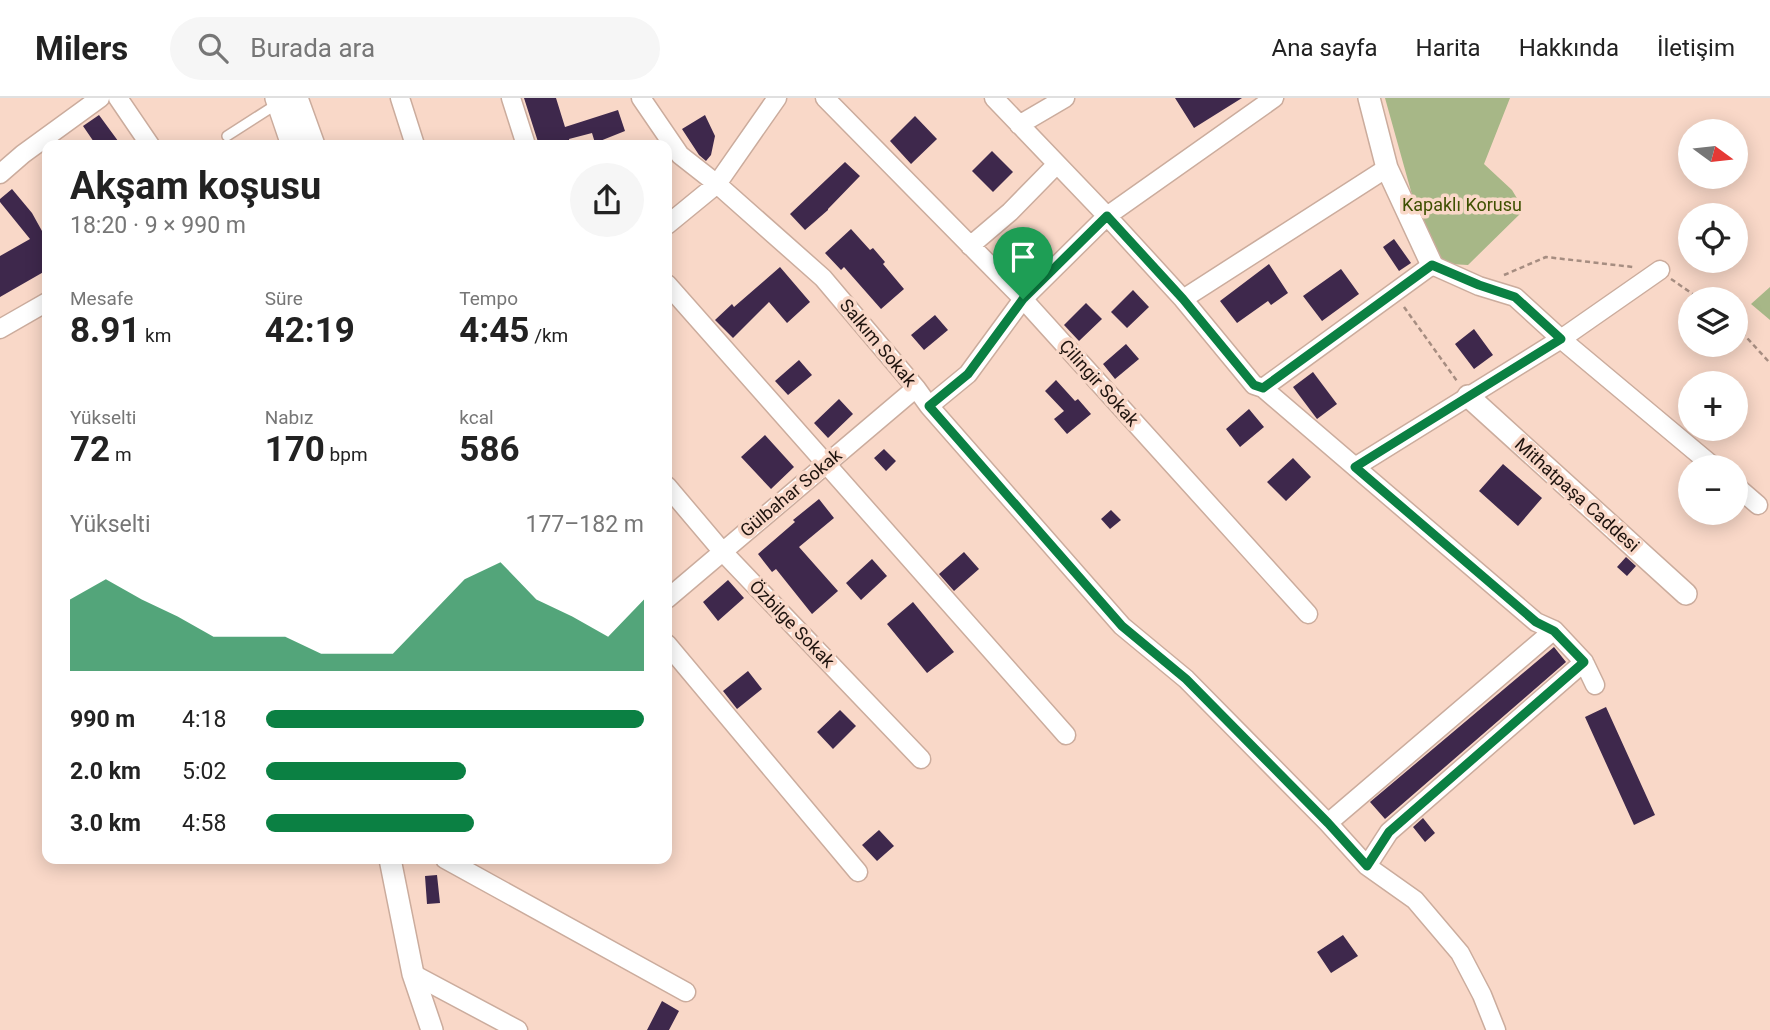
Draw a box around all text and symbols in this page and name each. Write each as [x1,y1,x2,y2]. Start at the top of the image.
search box [170,17,660,80]
text: Milers [35,29,128,68]
icon: search [194,29,232,67]
text: Burada ara [250,33,375,63]
text: Ana sayfa [1272,34,1378,62]
text: Harita [1416,34,1481,62]
text: Hakkında [1519,34,1619,62]
text: İletişim [1657,34,1735,62]
north arrow [1678,119,1748,189]
map controls [1678,119,1748,525]
button: share [570,163,644,237]
text: Akşam koşusu [70,164,321,208]
park label: Kapaklı Korusu [1402,194,1522,215]
button: locate [1678,203,1748,273]
text: 18:20 · 9 × 990 m [70,212,246,239]
pin [993,227,1053,299]
icon: arrive [1004,238,1042,276]
text: Mesafe [70,287,133,310]
text: Süre [265,287,303,310]
text: Tempo [459,287,518,310]
button: layers [1678,287,1748,357]
street label: Salkım Sokak [836,295,922,391]
text: 8.91 [70,310,140,351]
text: 42:19 [265,310,355,351]
text: 4:45 [459,310,529,351]
text: km [140,324,171,347]
text: /km [529,324,568,347]
street label: Çilingir Sokak [1055,335,1144,431]
button: + [1678,371,1748,441]
text: Yükselti [70,406,137,429]
text: Nabız [265,406,313,429]
text: kcal [459,406,494,429]
text: 72 [70,429,110,470]
text: 170 [265,429,325,470]
text: 586 [459,429,520,470]
street label: Mithatpaşa Caddesi [1511,433,1644,556]
text: m [110,443,132,466]
text: bpm [325,443,368,466]
street label: Gülbahar Sokak [736,444,846,541]
button: − [1678,455,1748,525]
text: Yükselti [70,511,151,538]
text: 177–182 m [525,511,644,538]
street label: Özbilge Sokak [745,576,840,672]
text: 990 m [70,706,135,733]
text: 4:18 [182,706,226,733]
text: 2.0 km [70,758,141,785]
text: 5:02 [182,758,226,785]
text: 3.0 km [70,810,141,837]
text: 4:58 [182,810,226,837]

